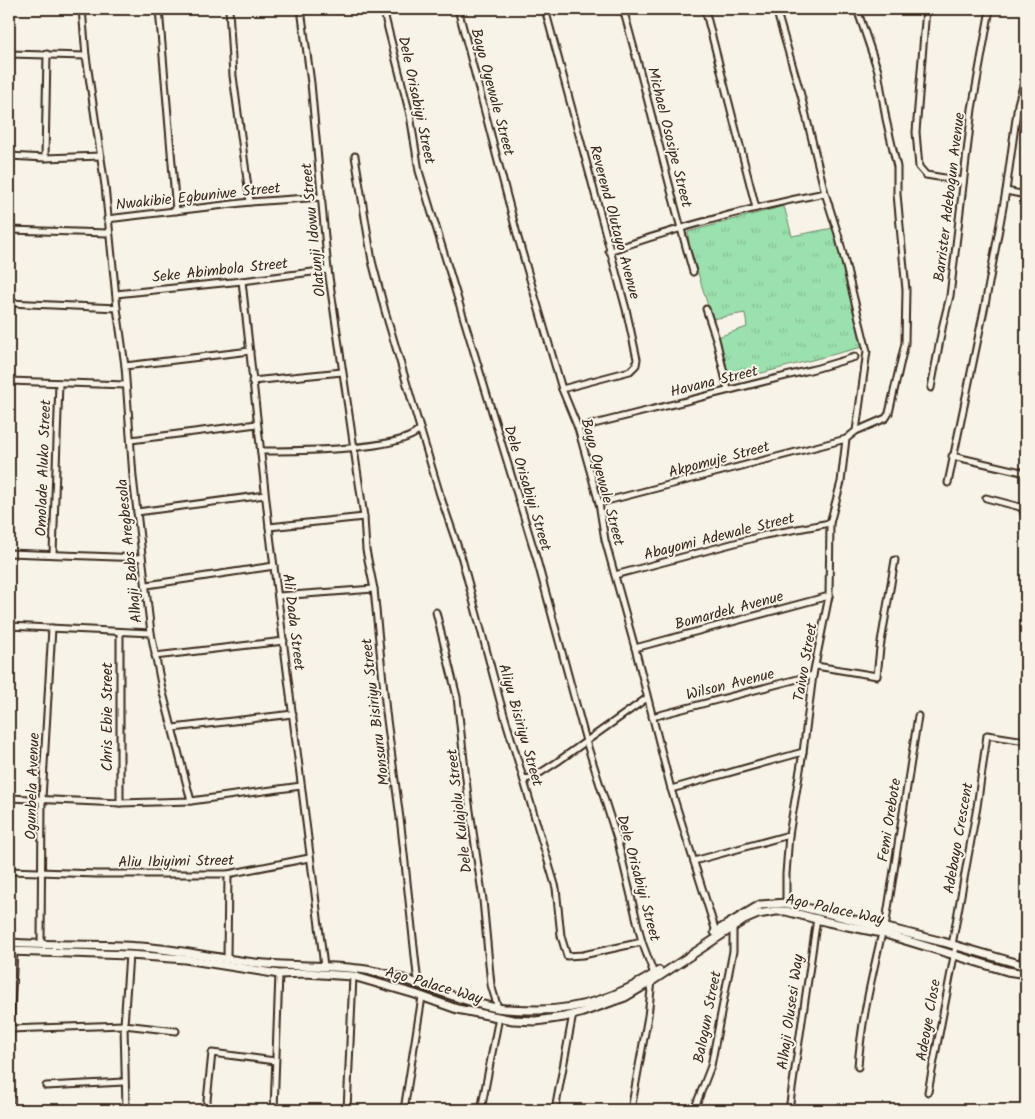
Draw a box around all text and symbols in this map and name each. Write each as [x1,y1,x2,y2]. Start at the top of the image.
street label: Bayo Oyewale Street [463,26,521,159]
street label: Dele Orisabiyi Street [391,34,441,167]
street label: Michael Ososipe Street [640,65,698,210]
street label: Barrister Adebogun Avenue [928,111,972,283]
street label: Reverend Olutayo Avenue [582,142,646,302]
street label: Olatunji Idowu Street [295,162,333,298]
street label: Nwakibie Egbuniwe Street [115,176,282,218]
street label: Seke Abimbola Street [151,252,289,290]
street label: Havana Street [668,359,761,404]
street label: Omolade Aluko Street [30,399,58,537]
street label: Bayo Oyewale Street [573,416,631,549]
street label: Dele Orisabiyi Street [497,423,558,554]
street label: Akpomuje Street [666,435,773,485]
street label: Alhaji Babs Aregbesola [111,478,149,624]
street label: Abayomi Adewale Street [641,507,797,567]
street label: Ali Dada Street [275,572,311,672]
street label: Bomardek Avenue [672,585,787,637]
street label: Taiwo Street [787,621,825,703]
street label: Monsuru Bisiriyu Street [355,637,397,787]
street label: Aliyu Bisiriyu Street [491,661,549,790]
street label: Chris Ebie Street [96,662,120,772]
street label: Wilson Avenue [684,662,777,708]
street label: Ogunbela Avenue [19,732,47,840]
street label: Dele Kulajolu Street [440,747,480,874]
street label: Femi Orebote [872,776,908,864]
street label: Adebayo Crescent [937,781,981,896]
street label: Dele Orisabiyi Street [610,812,667,944]
street label: Aliu Ibiyimi Street [118,849,234,875]
street label: Ago Palace Way [783,888,887,932]
street label: Alhaji Olusesi Way [771,952,811,1071]
street label: Ago Palace Way [382,961,486,1012]
street label: Balogun Street [687,969,729,1065]
street label: Adeoye Close [910,977,948,1063]

